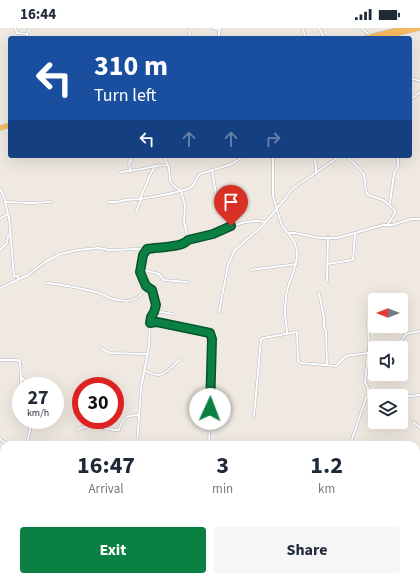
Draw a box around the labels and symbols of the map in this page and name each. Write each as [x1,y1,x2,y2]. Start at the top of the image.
pin [214,185,248,226]
north arrow [368,293,408,333]
speed limit sign: 30 [72,377,124,429]
position arrow [189,388,231,430]

